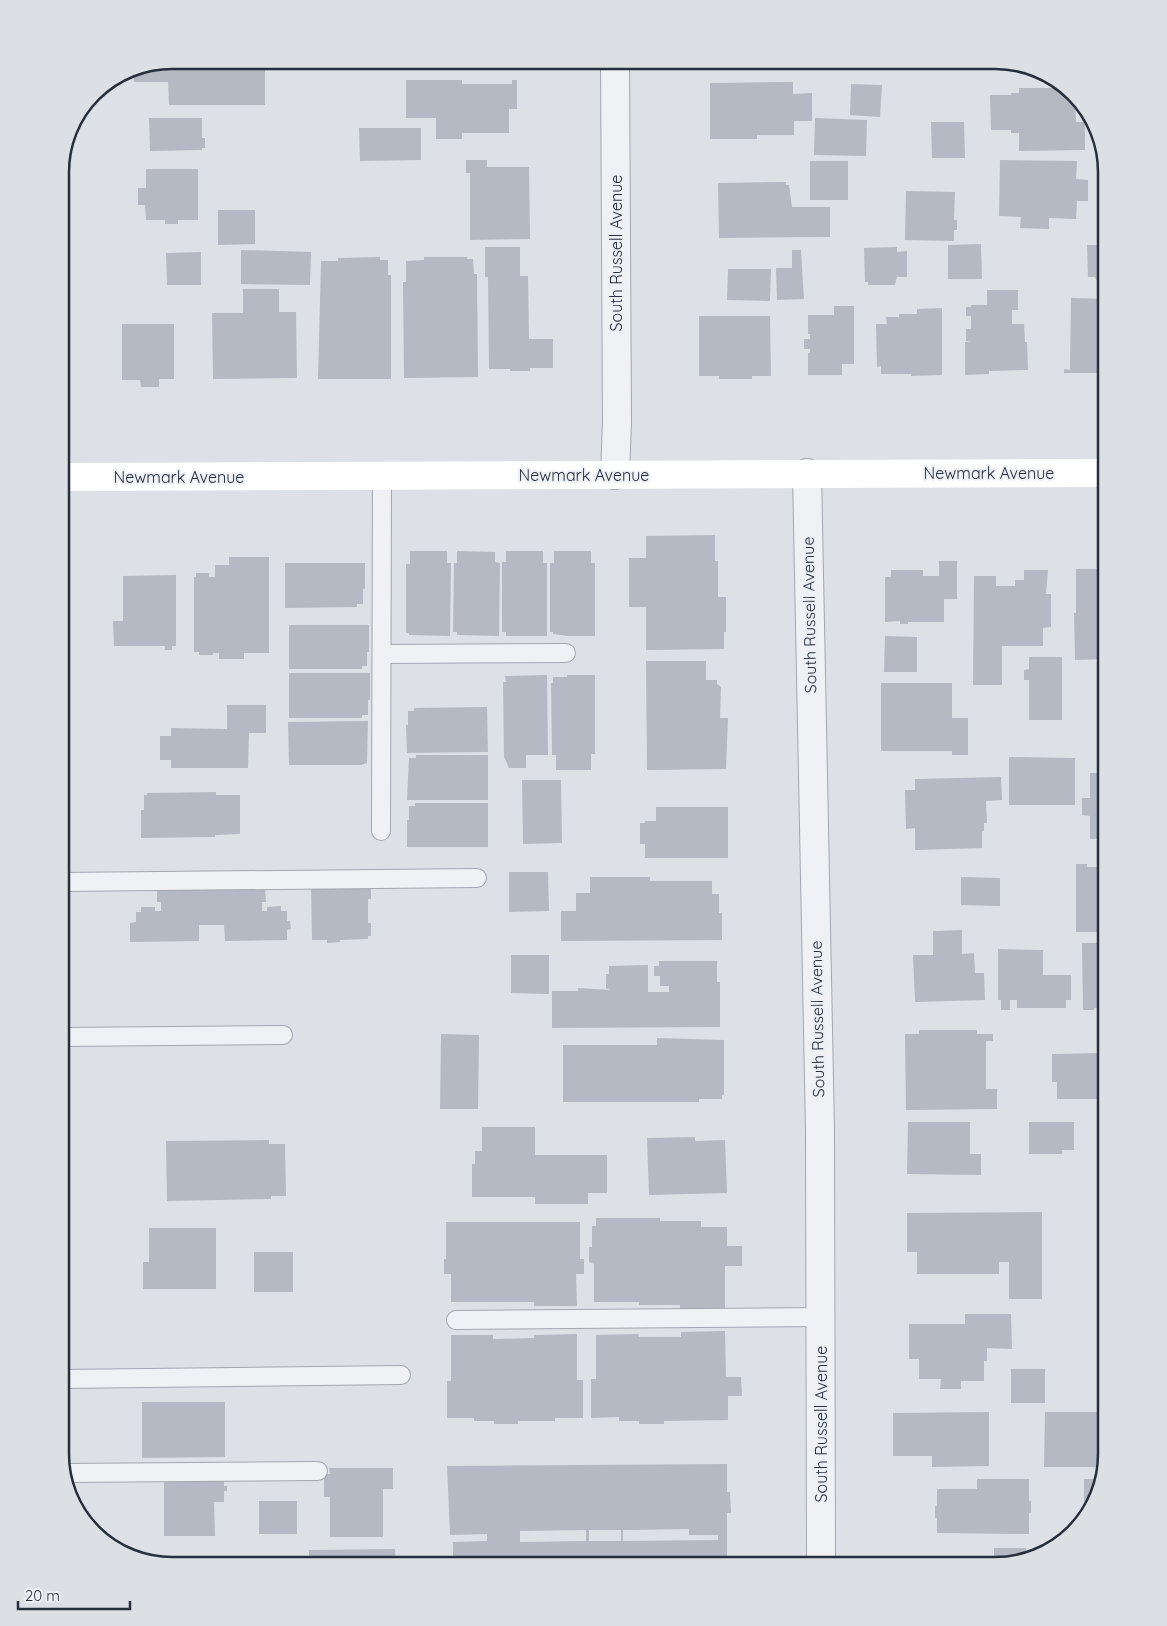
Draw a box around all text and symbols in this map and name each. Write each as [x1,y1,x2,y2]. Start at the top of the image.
street label: South Russell Avenue [606,175,626,331]
street label: Newmark Avenue [924,463,1054,483]
street label: Newmark Avenue [519,465,649,485]
street label: Newmark Avenue [114,467,244,487]
street label: South Russell Avenue [798,536,820,694]
street label: South Russell Avenue [806,940,828,1098]
street label: South Russell Avenue [811,1346,831,1502]
scale bar [18,1578,130,1610]
text: 20 m [25,1586,60,1605]

